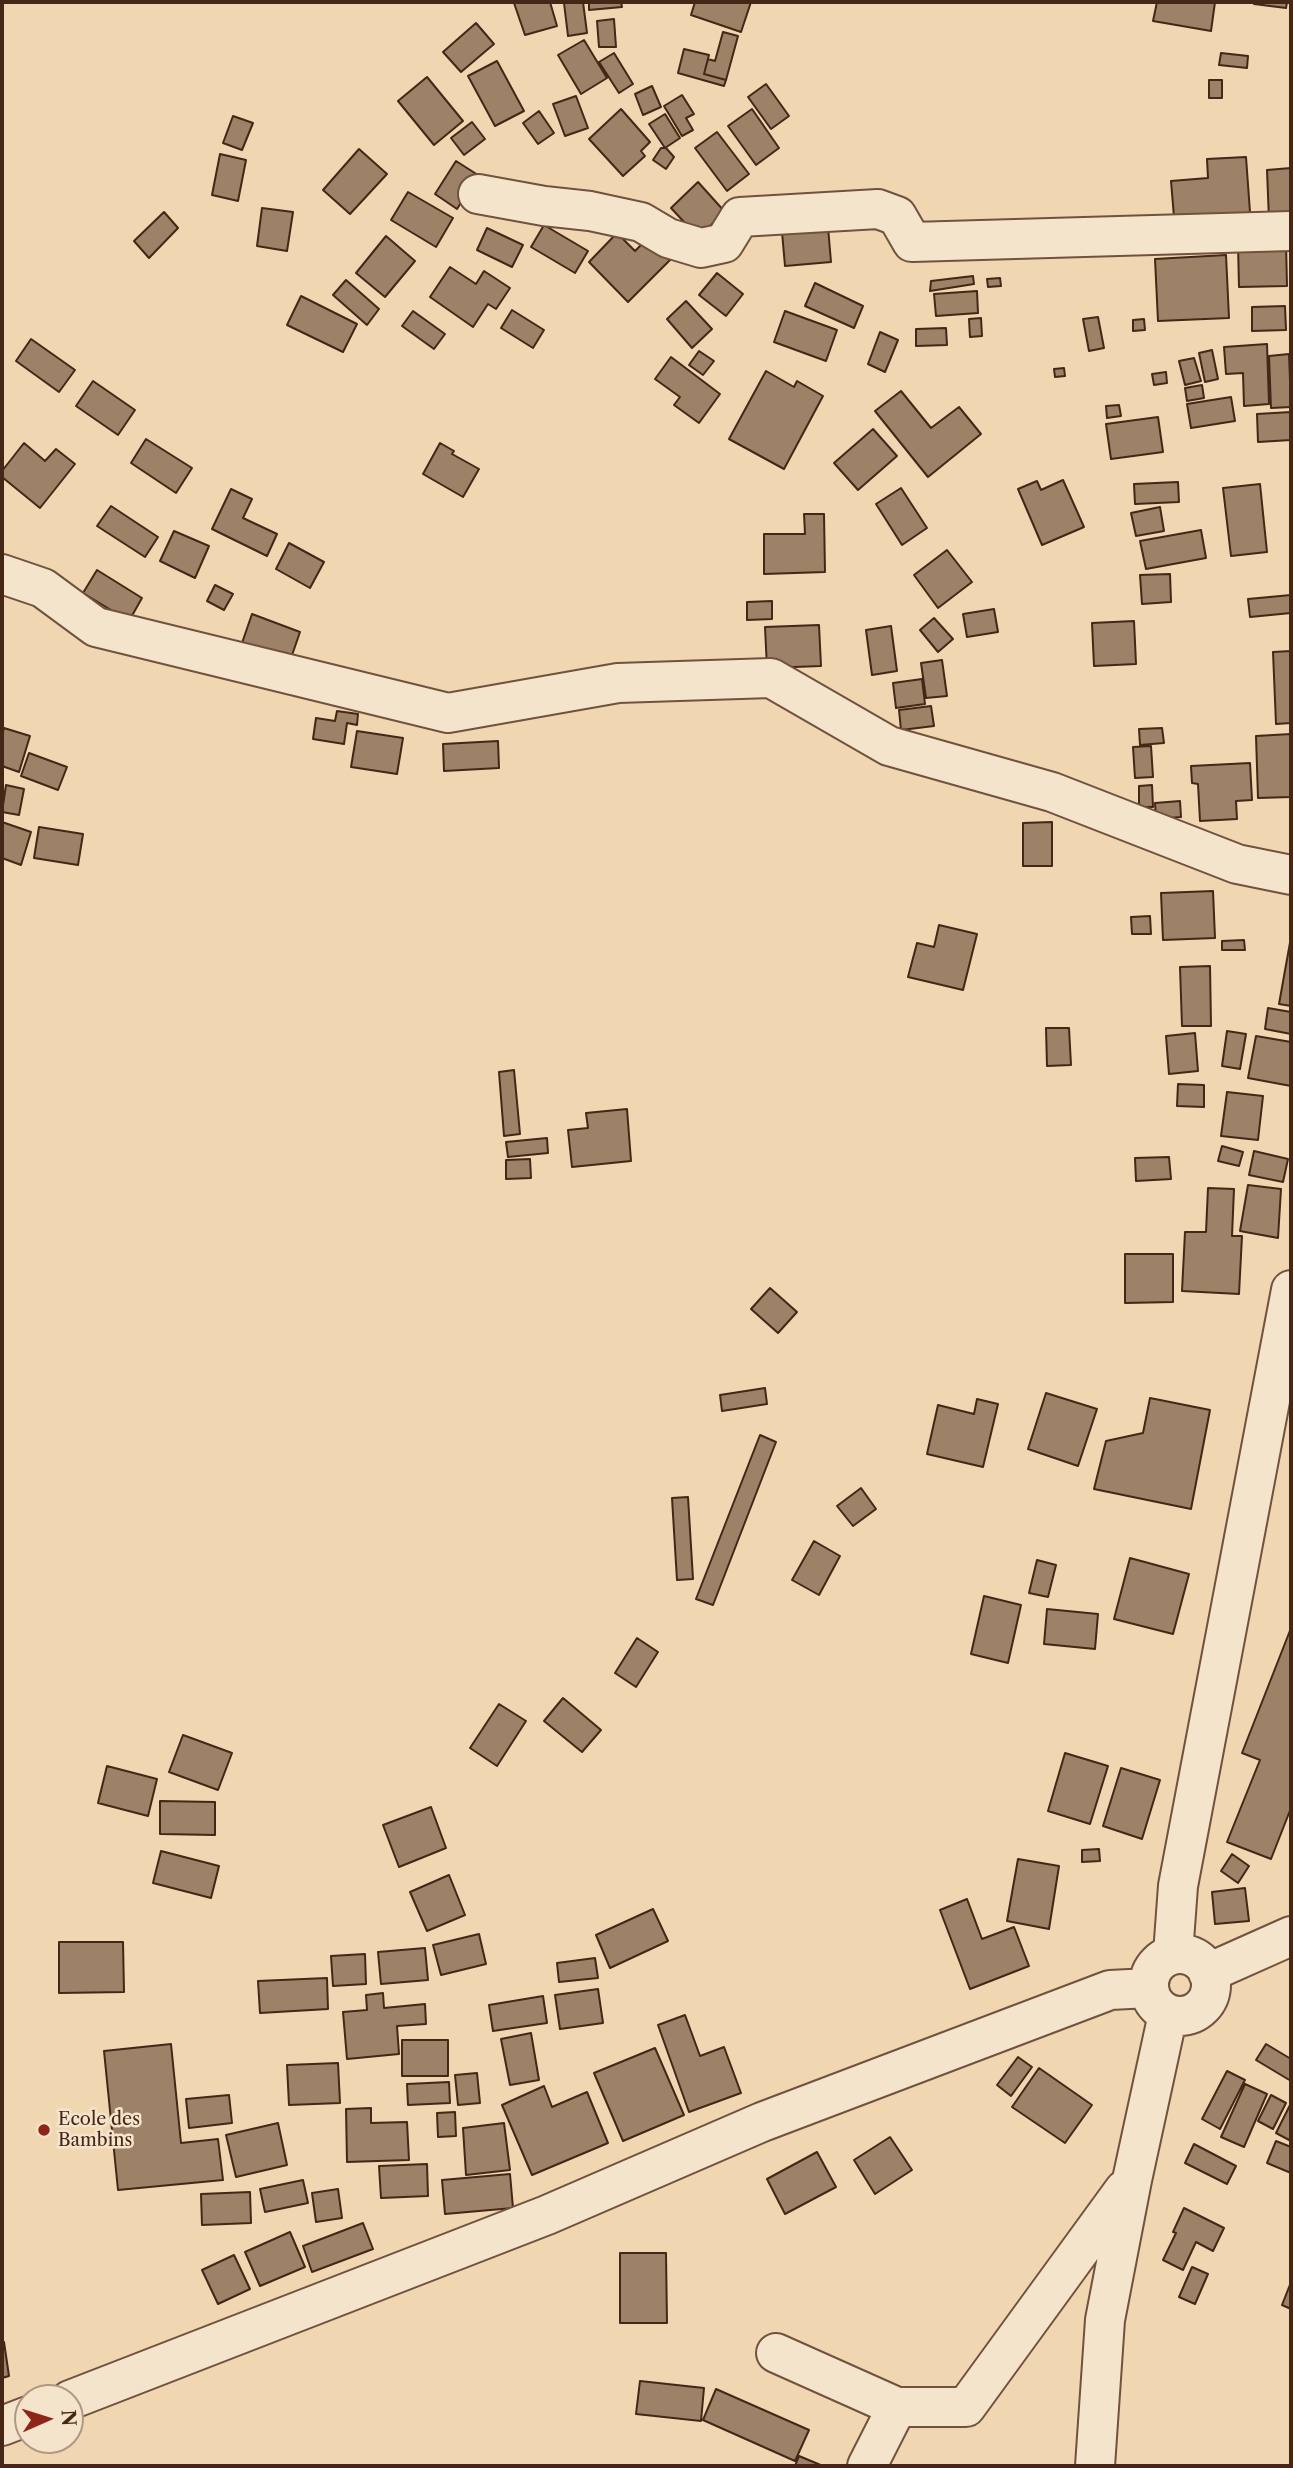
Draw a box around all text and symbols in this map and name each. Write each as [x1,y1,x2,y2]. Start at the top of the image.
place label: Ecole des Bambins [58,2109,140,2152]
marker: Ecole des Bambins [36,2122,52,2138]
north arrow [14,2384,84,2454]
text: N [57,2409,80,2427]

